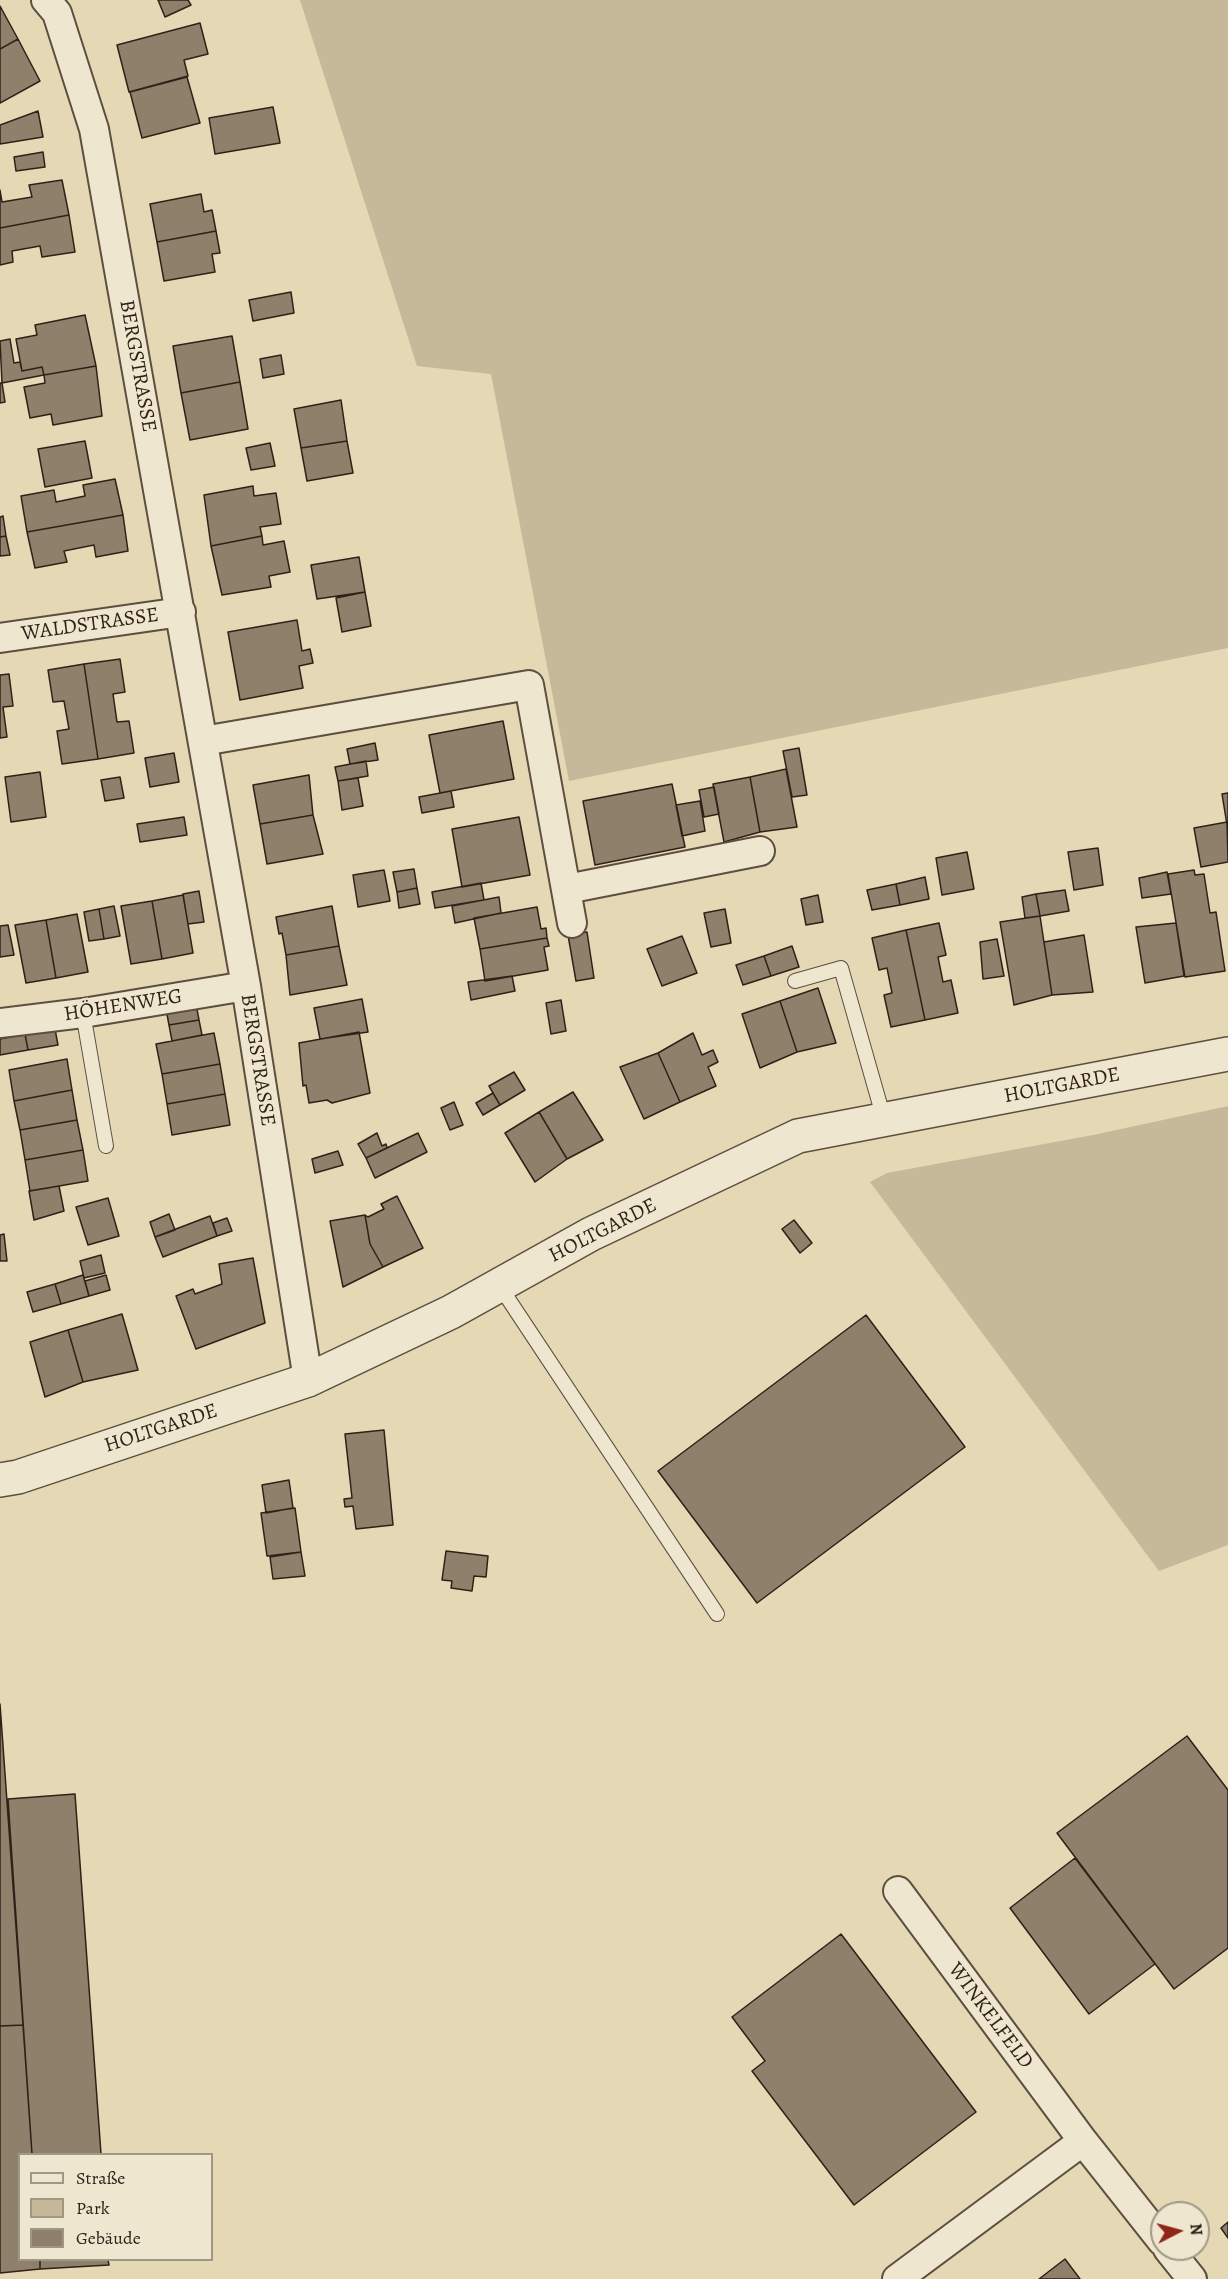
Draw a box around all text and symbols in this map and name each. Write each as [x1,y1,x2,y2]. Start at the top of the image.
street label: BERGSTRASSE [113,298,161,434]
street label: WALDSTRASSE [20,603,160,647]
street label: HÖHENWEG [62,984,184,1028]
street label: BERGSTRASSE [234,992,280,1128]
street label: HOLTGARDE [1002,1062,1122,1110]
street label: HOLTGARDE [545,1193,661,1269]
street label: HOLTGARDE [101,1399,221,1459]
street label: WINKELFELD [942,1958,1038,2074]
legend [18,2153,213,2261]
text: Straße [76,2166,125,2190]
text: Park [76,2196,110,2220]
north arrow [1150,2201,1210,2261]
text: N [1184,2222,1207,2236]
text: Gebäude [76,2226,141,2250]

